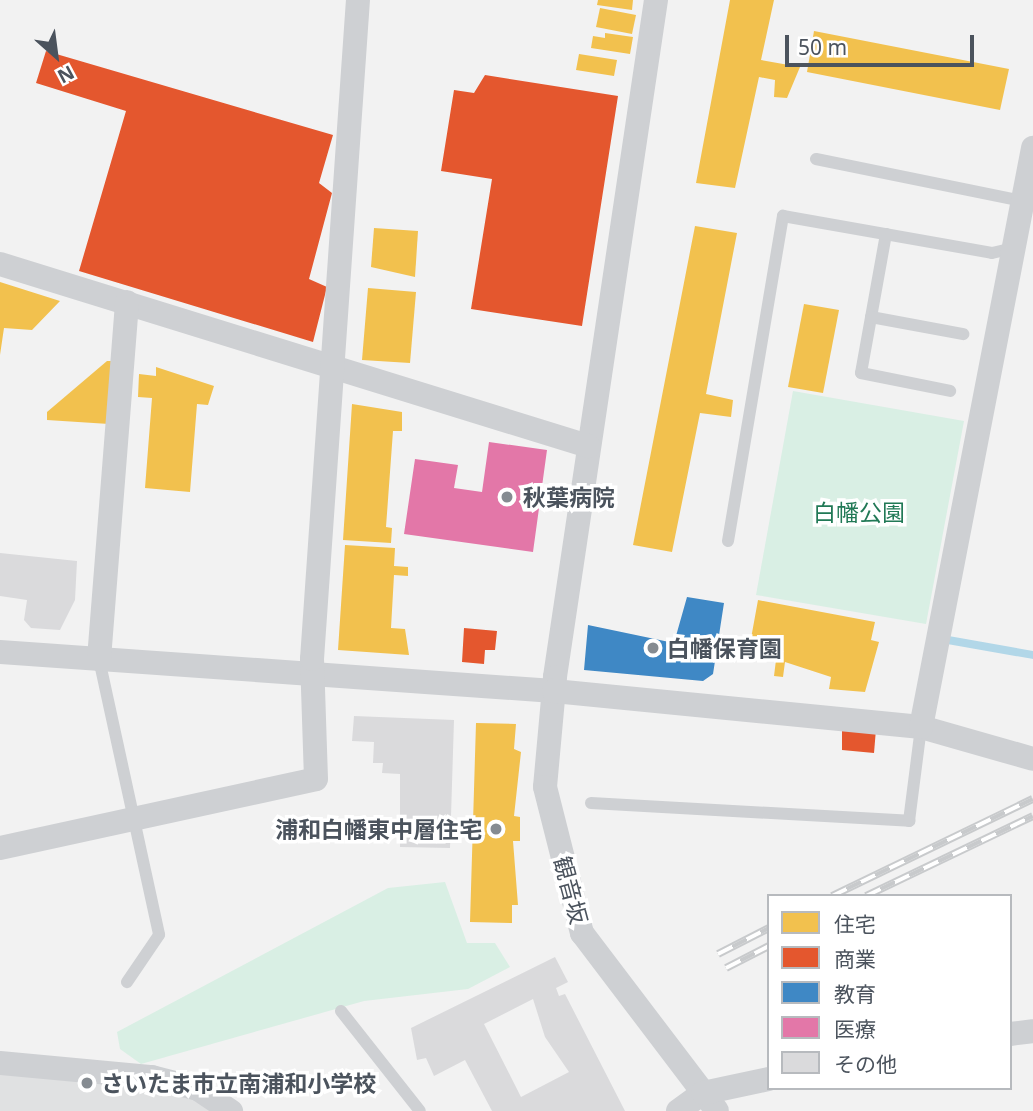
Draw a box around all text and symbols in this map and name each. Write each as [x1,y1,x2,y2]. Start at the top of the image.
north arrow [21,21,91,91]
scale bar [788,21,977,65]
text: 50 m [798,33,847,61]
text: N [53,59,79,90]
place label: 秋葉病院 [523,483,615,511]
marker: 秋葉病院 [497,487,517,507]
park label: 白幡公園 [813,498,905,526]
place label: 白幡保育園 [667,634,782,662]
marker: 白幡保育園 [645,640,661,656]
place label: 浦和白幡東中層住宅 [275,815,482,843]
marker: 浦和白幡東中層住宅 [488,821,504,837]
street label: 観音坂 [549,853,593,927]
legend [767,894,1012,1090]
text: 住宅 [834,910,876,938]
text: 商業 [834,945,876,973]
text: 教育 [834,980,876,1008]
text: 医療 [834,1015,876,1043]
text: その他 [834,1050,897,1078]
place label: さいたま市立南浦和小学校 [101,1069,377,1097]
marker: さいたま市立南浦和小学校 [79,1075,95,1091]

